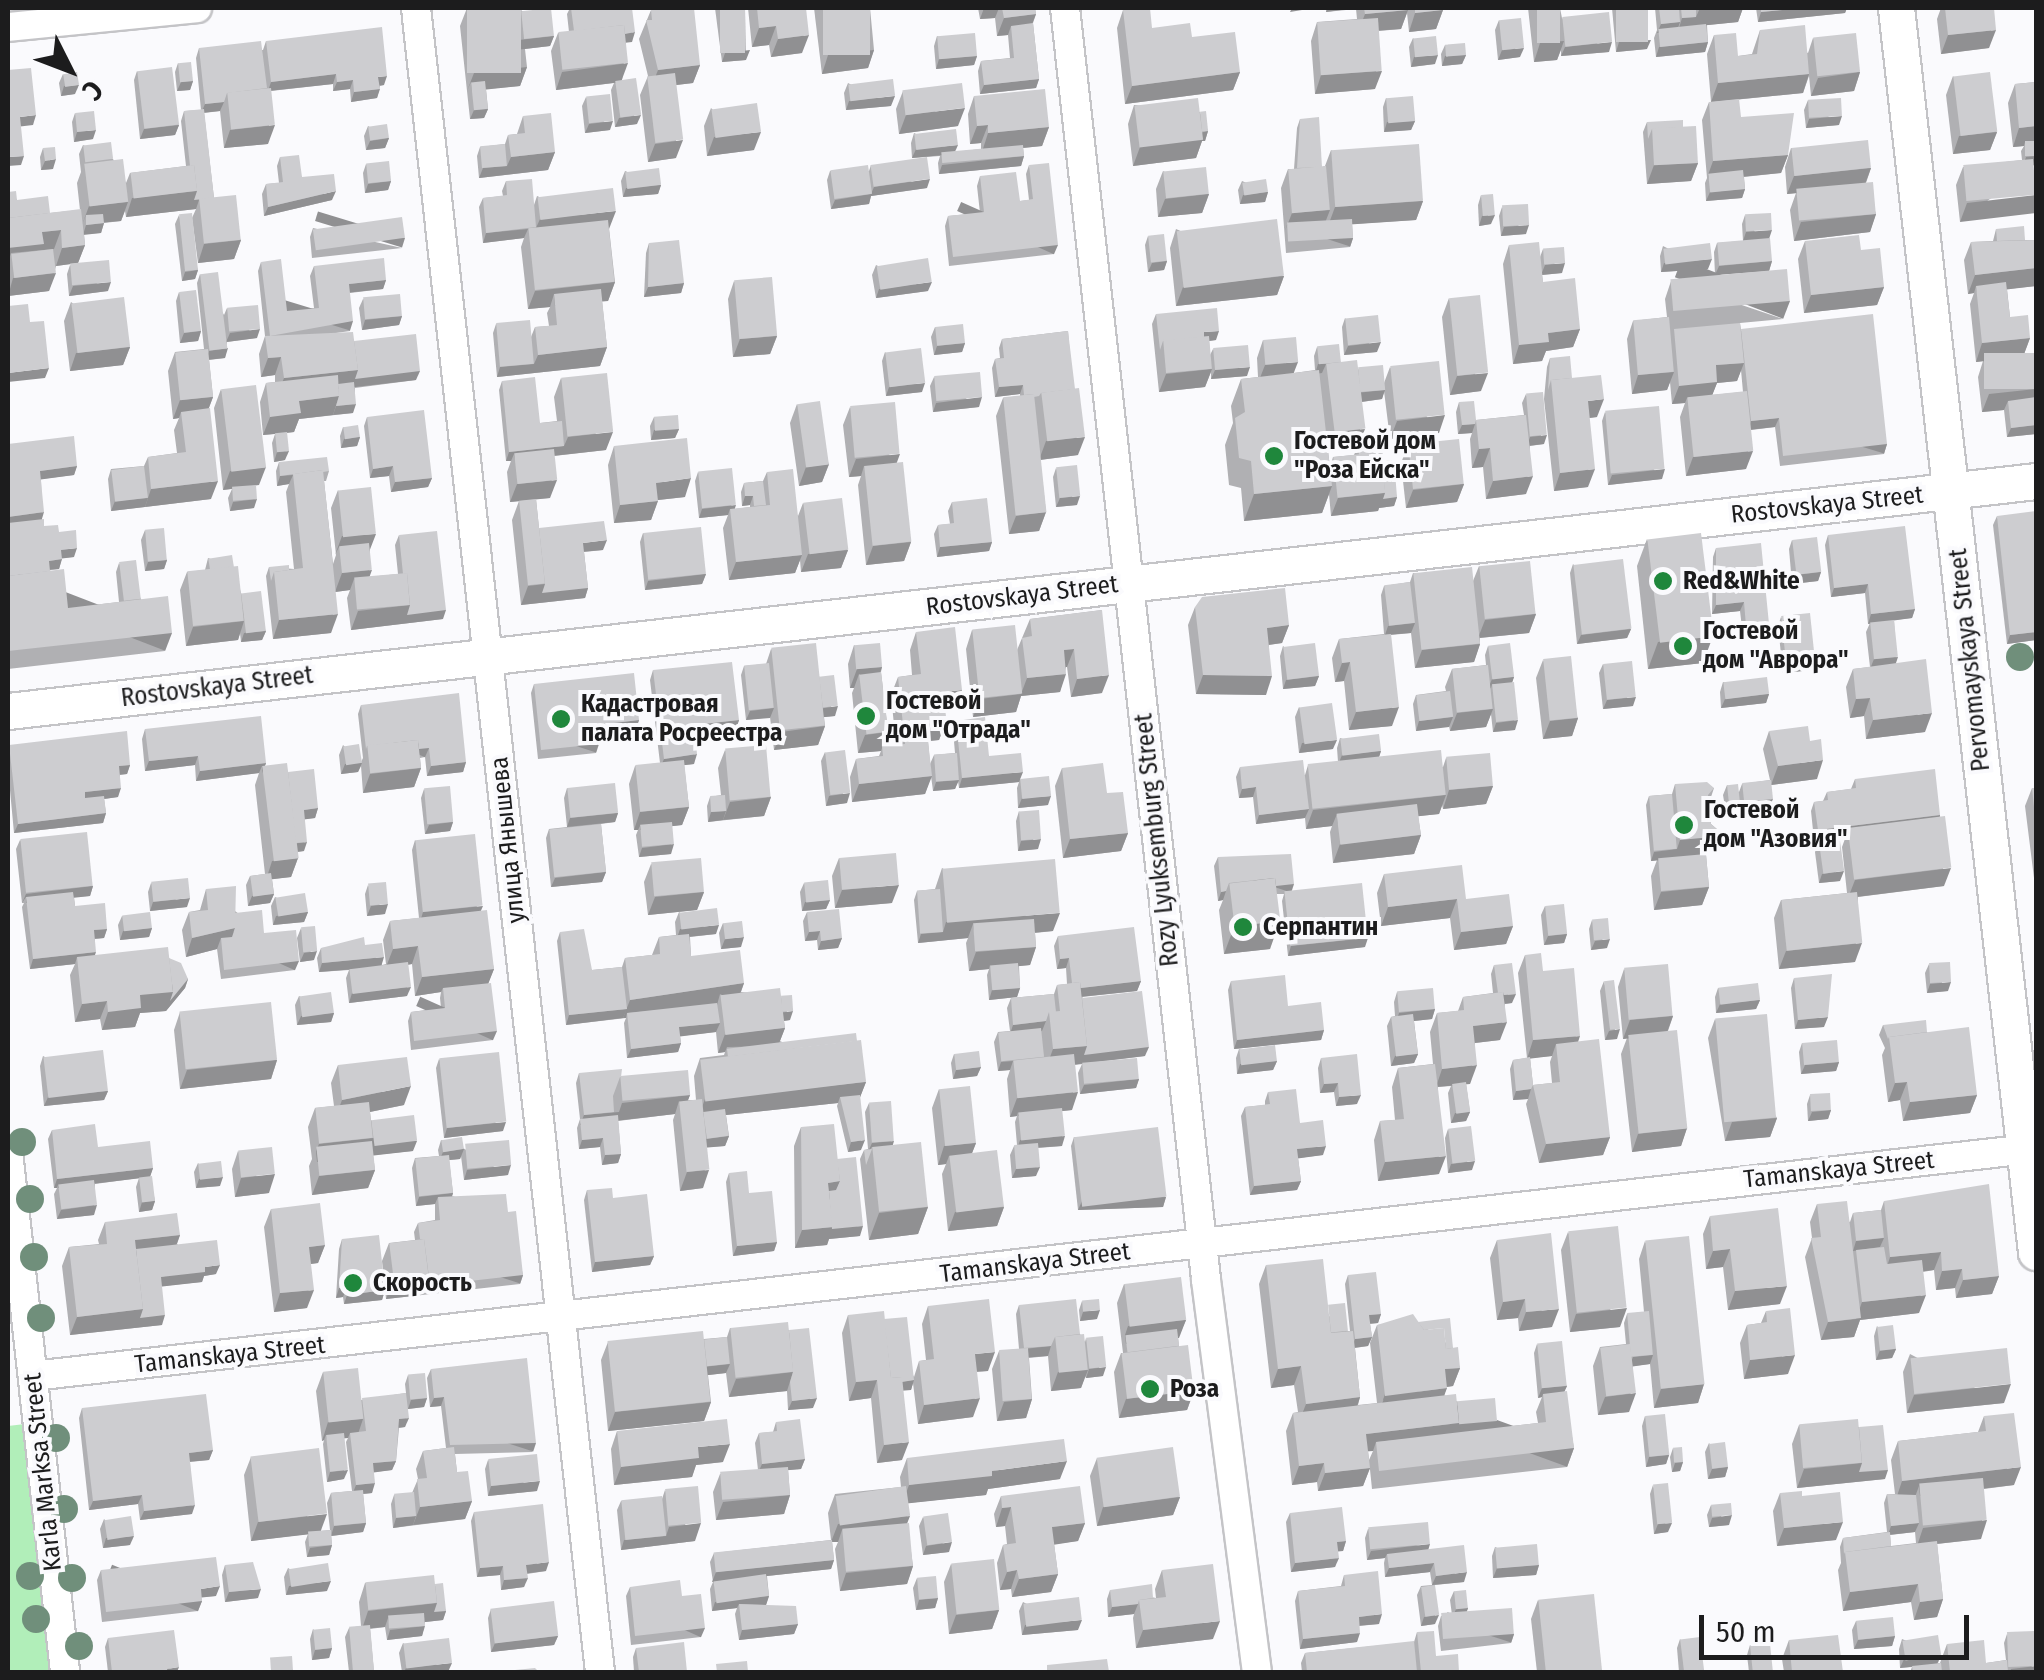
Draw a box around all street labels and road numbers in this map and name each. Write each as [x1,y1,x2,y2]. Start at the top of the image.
street label: Rostovskaya Street [1729,480,1925,530]
street label: Pervomayskaya Street [1943,547,1997,773]
street label: Rostovskaya Street [924,569,1120,623]
street label: Rostovskaya Street [119,660,315,714]
street label: Rozy Lyuksemburg Street [1129,712,1185,968]
street label: улица Янышева [484,755,532,925]
street label: Tamanskaya Street [1742,1145,1936,1195]
street label: Tamanskaya Street [938,1236,1132,1290]
street label: Tamanskaya Street [133,1330,327,1380]
street label: Karla Marksa Street [18,1371,68,1573]

